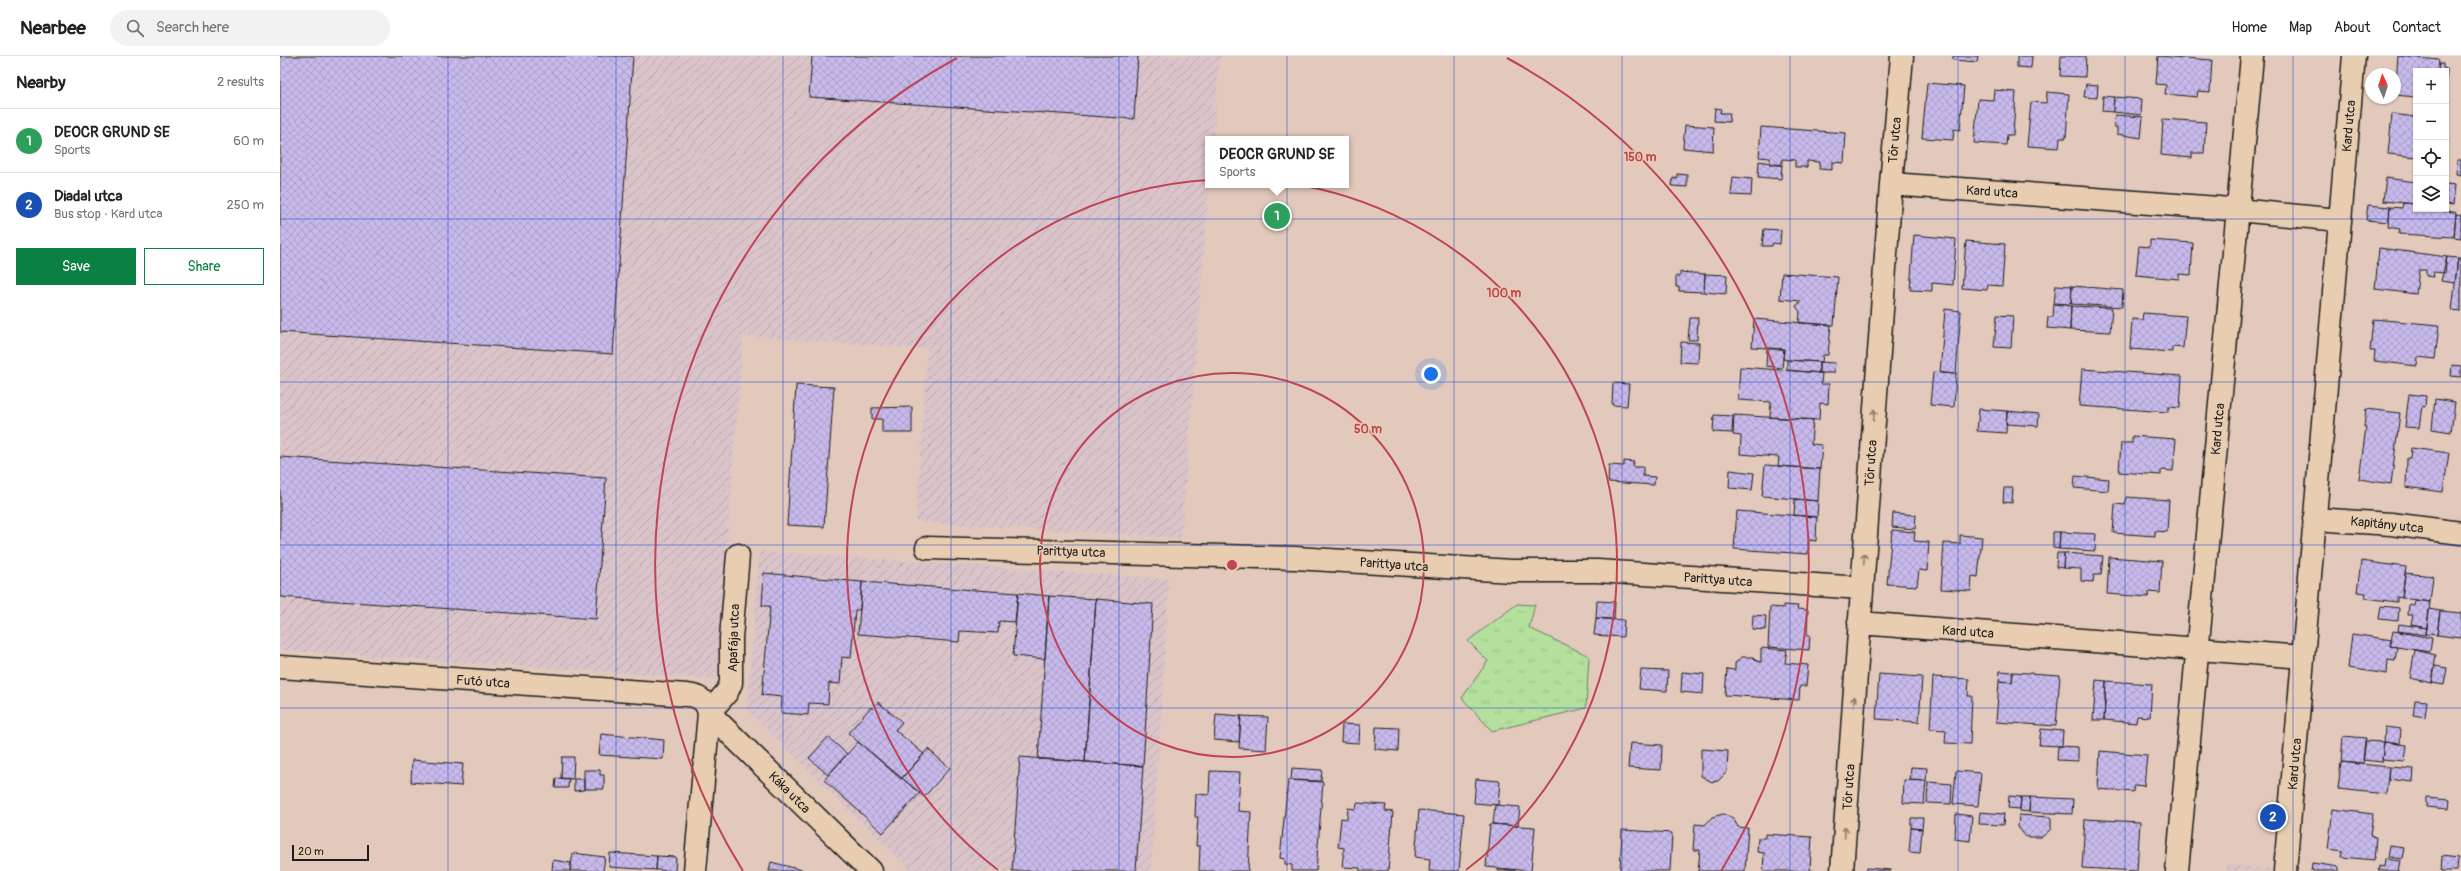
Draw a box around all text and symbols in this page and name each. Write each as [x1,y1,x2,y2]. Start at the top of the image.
search box [110,10,390,46]
text: Nearbee [20,16,86,40]
icon: search [124,17,146,39]
text: Search here [156,18,229,37]
text: Home [2232,19,2267,36]
text: Map [2289,19,2312,36]
text: About [2334,19,2370,36]
text: Contact [2392,19,2441,36]
north arrow [2365,68,2401,104]
map controls [2413,68,2449,212]
button: + [2413,68,2449,104]
text: Nearby [16,72,65,93]
text: 2 results [217,74,264,90]
street label: Kard utca [2339,100,2359,153]
button: − [2413,104,2449,140]
street label: Tőr utca [1885,116,1905,164]
text: DEOCR GRUND SE [54,123,170,142]
text: 1 [26,133,32,149]
text: 60 m [233,133,264,149]
popup [1205,136,1349,188]
button: locate [2413,140,2449,176]
text: Sports [54,142,90,158]
text: DEOCR GRUND SE [1219,145,1335,164]
text: 150 m [1624,150,1657,165]
text: Sports [1219,164,1255,180]
button: layers [2413,176,2449,212]
street label: Kard utca [1965,182,2018,202]
text: Diadal utca [54,187,122,206]
text: 2 [25,197,33,213]
text: 250 m [226,197,264,213]
pin: 1 [1264,201,1290,231]
text: Bus stop · Kard utca [54,206,163,222]
button: Save [16,248,136,285]
button: Share [144,248,264,285]
text: 100 m [1487,286,1522,301]
your location [1421,364,1441,384]
street label: Kard utca [2208,403,2228,456]
one-way arrow [1870,409,1877,422]
text: 50 m [1354,422,1382,437]
street label: Tőr utca [1861,439,1881,487]
street label: Kapitány utca [2349,513,2424,537]
street label: Parittya utca [1036,543,1106,561]
one-way arrow [1860,553,1867,566]
street label: Parittya utca [1359,555,1429,575]
centre of rings [1225,558,1239,572]
street label: Parittya utca [1683,570,1753,590]
street label: Apafája utca [725,604,743,672]
street label: Kard utca [1941,622,1994,642]
street label: Futó utca [455,672,510,692]
one-way arrow [1850,696,1857,709]
street label: Kard utca [2285,738,2305,791]
street label: Tőr utca [1839,763,1859,811]
street label: Káka utca [765,768,814,817]
pin: 2 [2260,802,2286,832]
one-way arrow [1841,826,1848,839]
scale bar [292,843,369,862]
text: 20 m [298,845,324,858]

